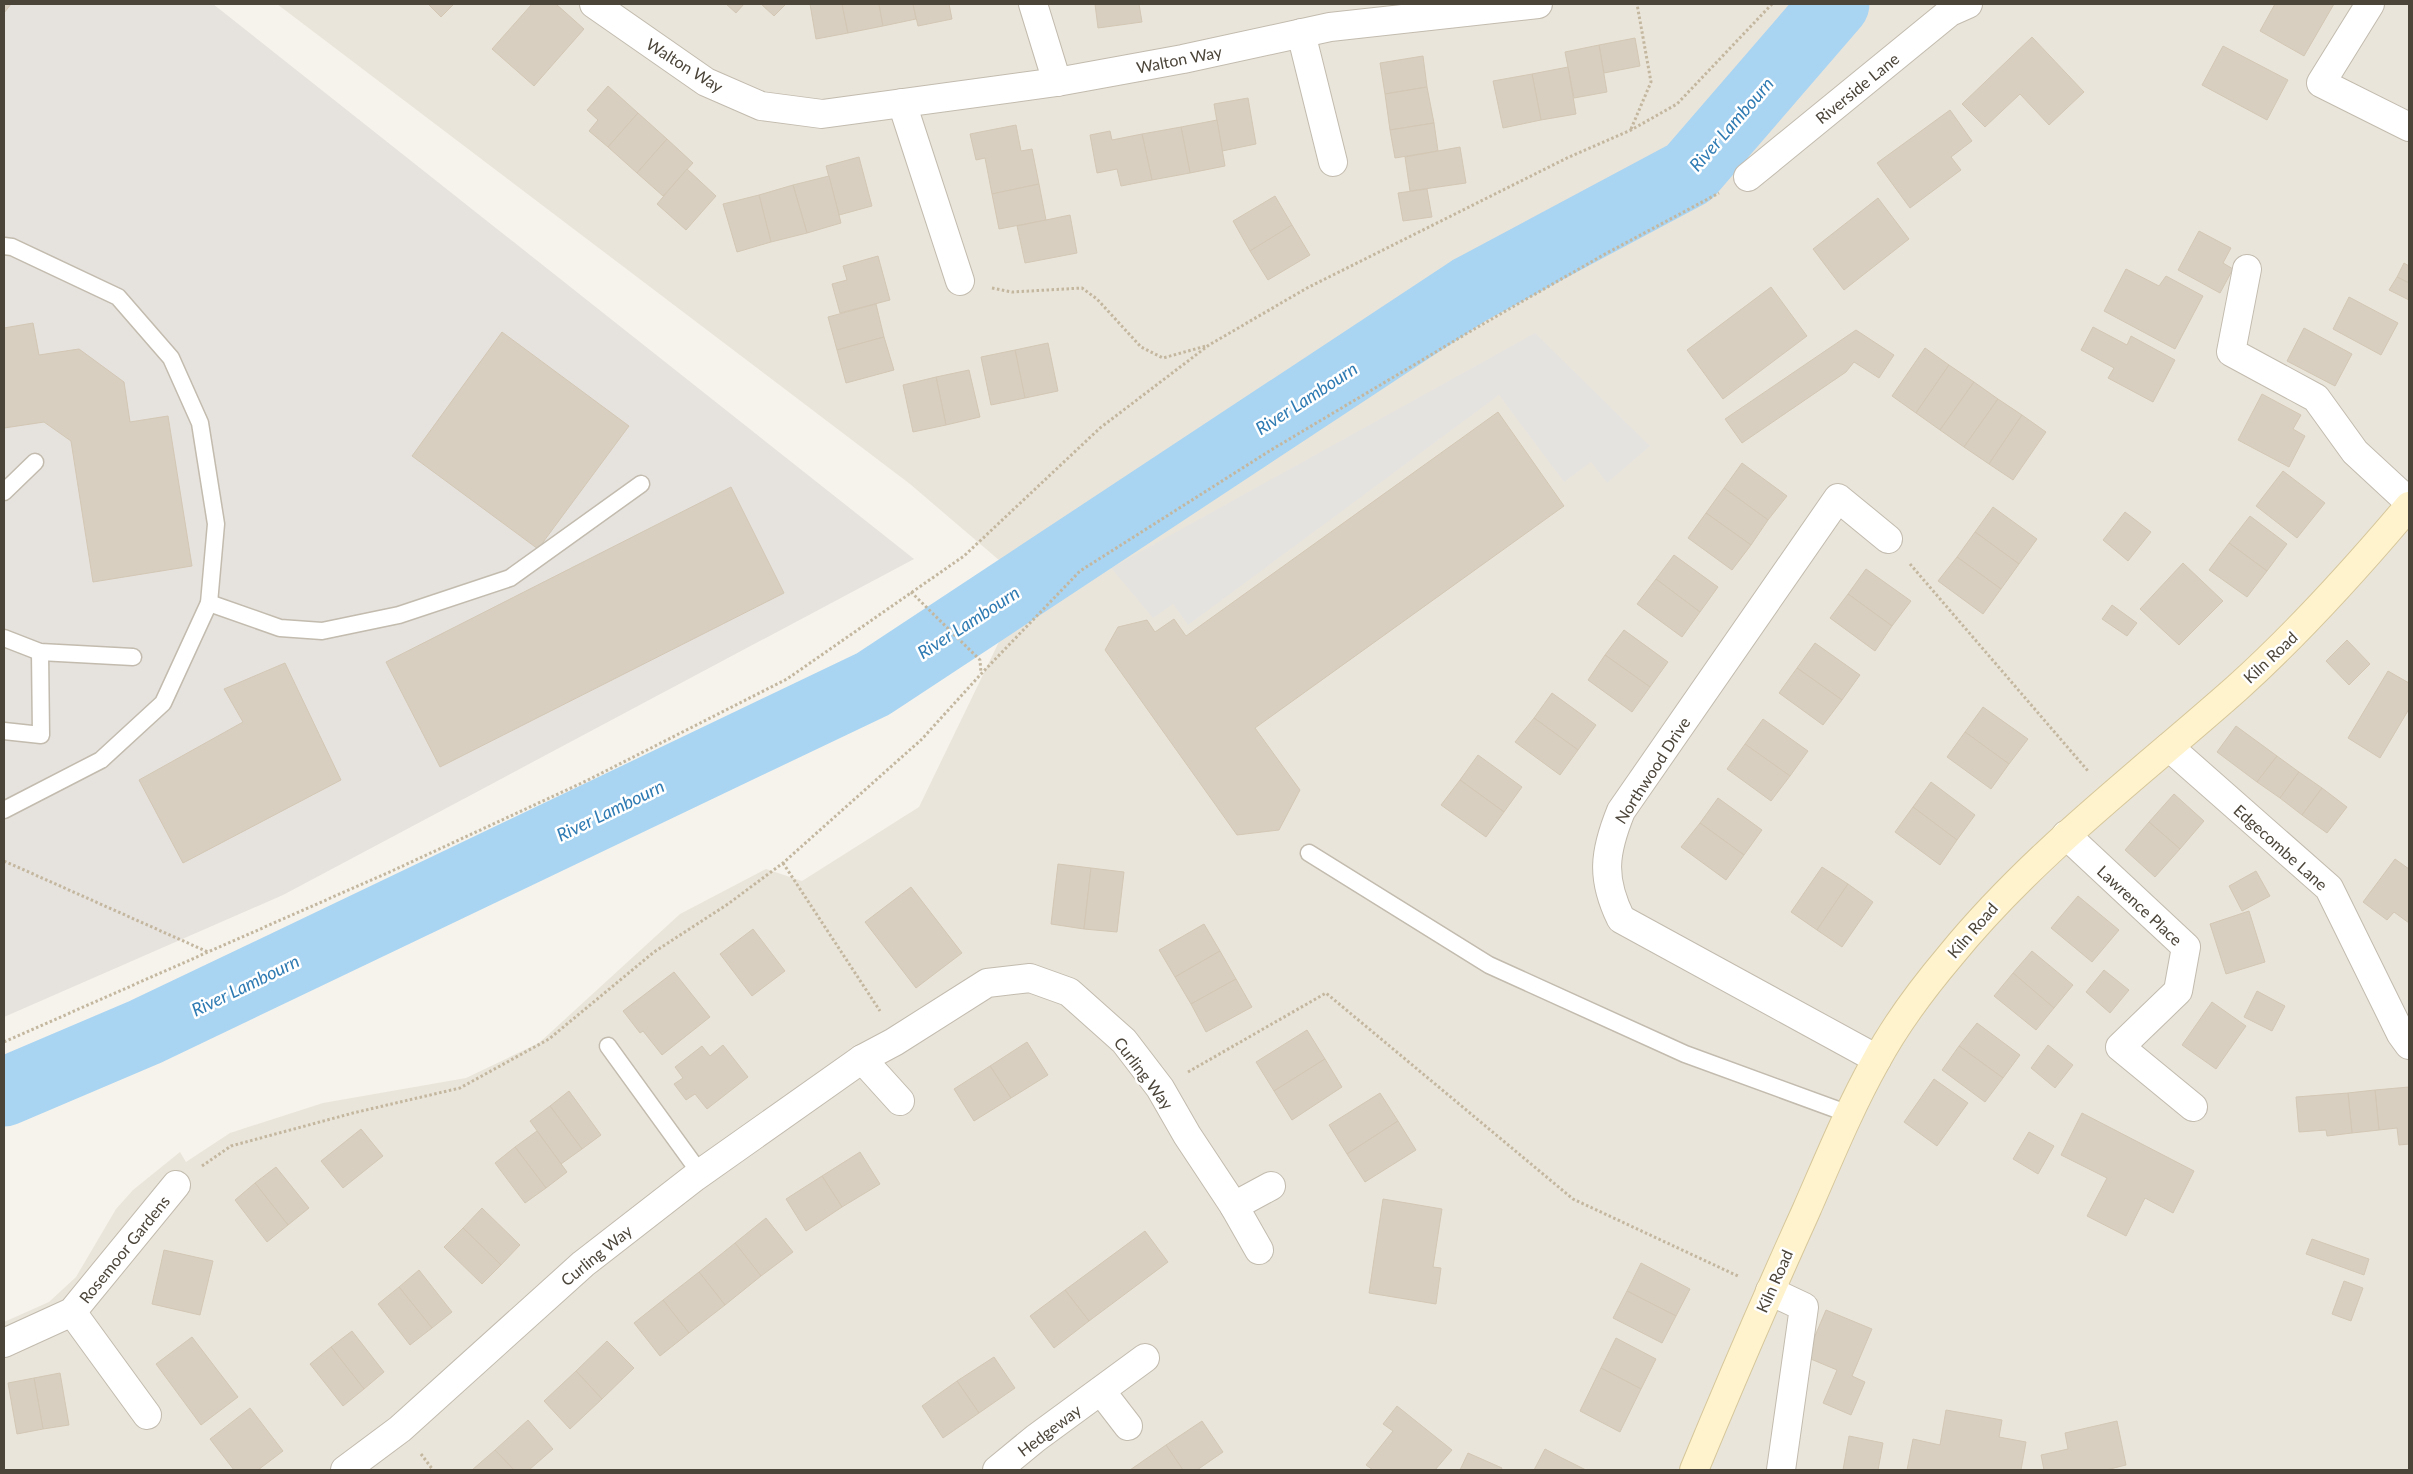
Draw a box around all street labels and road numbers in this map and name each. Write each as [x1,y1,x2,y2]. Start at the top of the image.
street label: Walton Way [643,34,727,96]
street label: Walton Way [1135,41,1224,77]
street label: Riverside Lane [1811,49,1903,127]
street label: Kiln Road [2239,627,2301,687]
street label: Northwood Drive [1610,713,1694,827]
street label: Edgecombe Lane [2230,800,2332,894]
street label: Lawrence Place [2094,861,2186,949]
street label: Kiln Road [1943,899,2001,961]
street label: Curling Way [1111,1033,1178,1114]
street label: Rosemoor Gardens [75,1191,173,1307]
street label: Curling Way [557,1220,636,1289]
street label: Kiln Road [1752,1247,1796,1315]
street label: Hedgeway [1014,1400,1085,1460]

